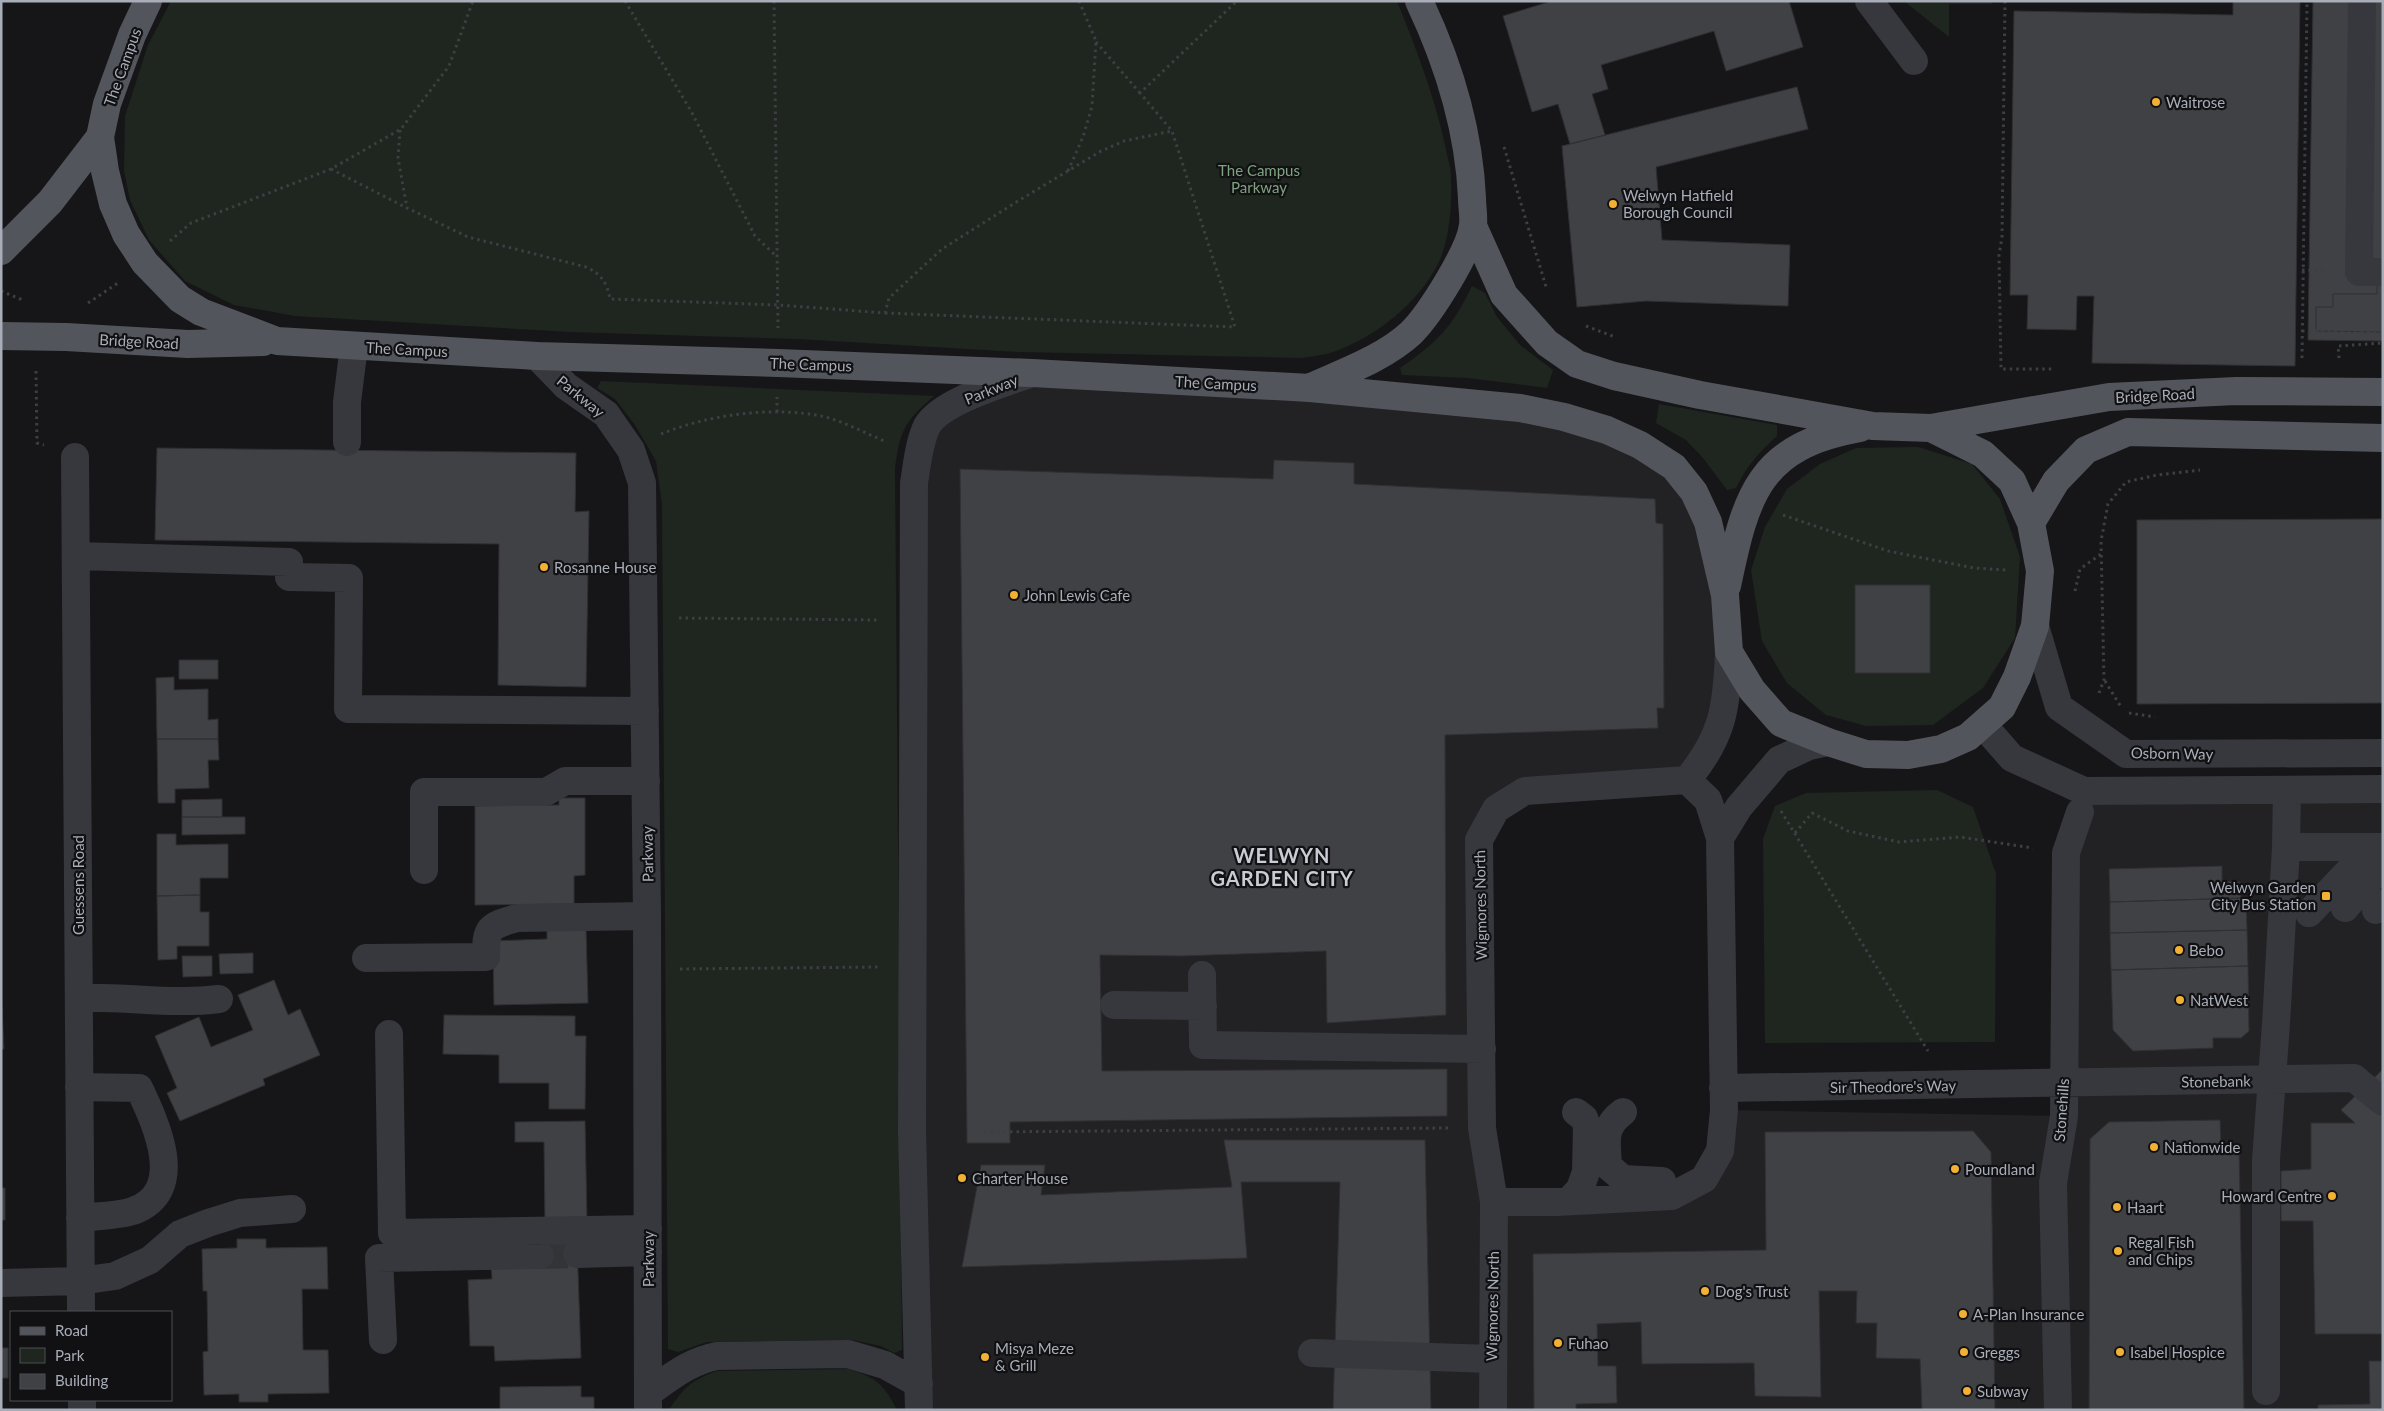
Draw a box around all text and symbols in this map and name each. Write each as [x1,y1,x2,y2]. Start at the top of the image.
street label: The Campus [100,25,144,109]
place label: Waitrose [2166,93,2225,111]
marker: Waitrose [2150,96,2162,108]
park label: The Campus Parkway [1218,161,1300,196]
place label: Welwyn Hatfield Borough Council [1623,186,1733,221]
marker: Welwyn Hatfield Borough Council [1607,198,1619,210]
street label: Bridge Road [99,330,179,352]
street label: The Campus [366,338,448,360]
street label: The Campus [770,354,852,374]
street label: Parkway [962,370,1021,408]
street label: Parkway [554,371,609,421]
street label: The Campus [1175,372,1257,394]
street label: Bridge Road [2115,384,2195,406]
place label: Rosanne House [554,558,656,576]
marker: Rosanne House [538,561,550,573]
place label: John Lewis Cafe [1024,586,1130,604]
marker: John Lewis Cafe [1008,589,1020,601]
street label: Osborn Way [2131,743,2214,763]
street label: Parkway [638,826,656,882]
street label: Guessens Road [69,835,87,935]
district label: WELWYN GARDEN CITY [1210,843,1354,890]
street label: Wigmores North [1470,850,1490,960]
place label: Welwyn Garden City Bus Station [2210,878,2316,913]
marker: Welwyn Garden City Bus Station [2320,890,2332,902]
place label: Bebo [2189,941,2223,959]
marker: Bebo [2173,944,2185,956]
place label: NatWest [2190,991,2249,1009]
marker: NatWest [2174,994,2186,1006]
street label: Stonebank [2181,1071,2251,1091]
street label: Sir Theodore's Way [1830,1076,1957,1096]
street label: Stonehills [2050,1078,2072,1142]
place label: Nationwide [2164,1138,2240,1156]
marker: Nationwide [2148,1141,2160,1153]
place label: Poundland [1965,1160,2035,1178]
marker: Poundland [1949,1163,1961,1175]
place label: Charter House [972,1169,1068,1187]
marker: Charter House [956,1172,968,1184]
place label: Howard Centre [2221,1187,2322,1205]
marker: Howard Centre [2326,1190,2338,1202]
place label: Haart [2127,1198,2165,1216]
marker: Haart [2111,1201,2123,1213]
street label: Parkway [639,1231,657,1287]
place label: Regal Fish and Chips [2128,1233,2194,1268]
marker: Regal Fish and Chips [2112,1245,2124,1257]
street label: Wigmores North [1482,1251,1502,1361]
place label: Dog's Trust [1715,1282,1789,1300]
marker: Dog's Trust [1699,1285,1711,1297]
place label: A-Plan Insurance [1973,1305,2084,1323]
marker: A-Plan Insurance [1957,1308,1969,1320]
legend [10,1311,172,1401]
text: Road [55,1321,88,1339]
place label: Fuhao [1568,1334,1609,1352]
marker: Fuhao [1552,1337,1564,1349]
place label: Misya Meze & Grill [995,1339,1074,1374]
place label: Greggs [1974,1343,2020,1361]
place label: Isabel Hospice [2130,1343,2225,1361]
text: Park [55,1346,85,1364]
marker: Greggs [1958,1346,1970,1358]
marker: Isabel Hospice [2114,1346,2126,1358]
marker: Misya Meze & Grill [979,1351,991,1363]
text: Building [55,1371,108,1389]
place label: Subway [1977,1382,2029,1400]
marker: Subway [1961,1385,1973,1397]

